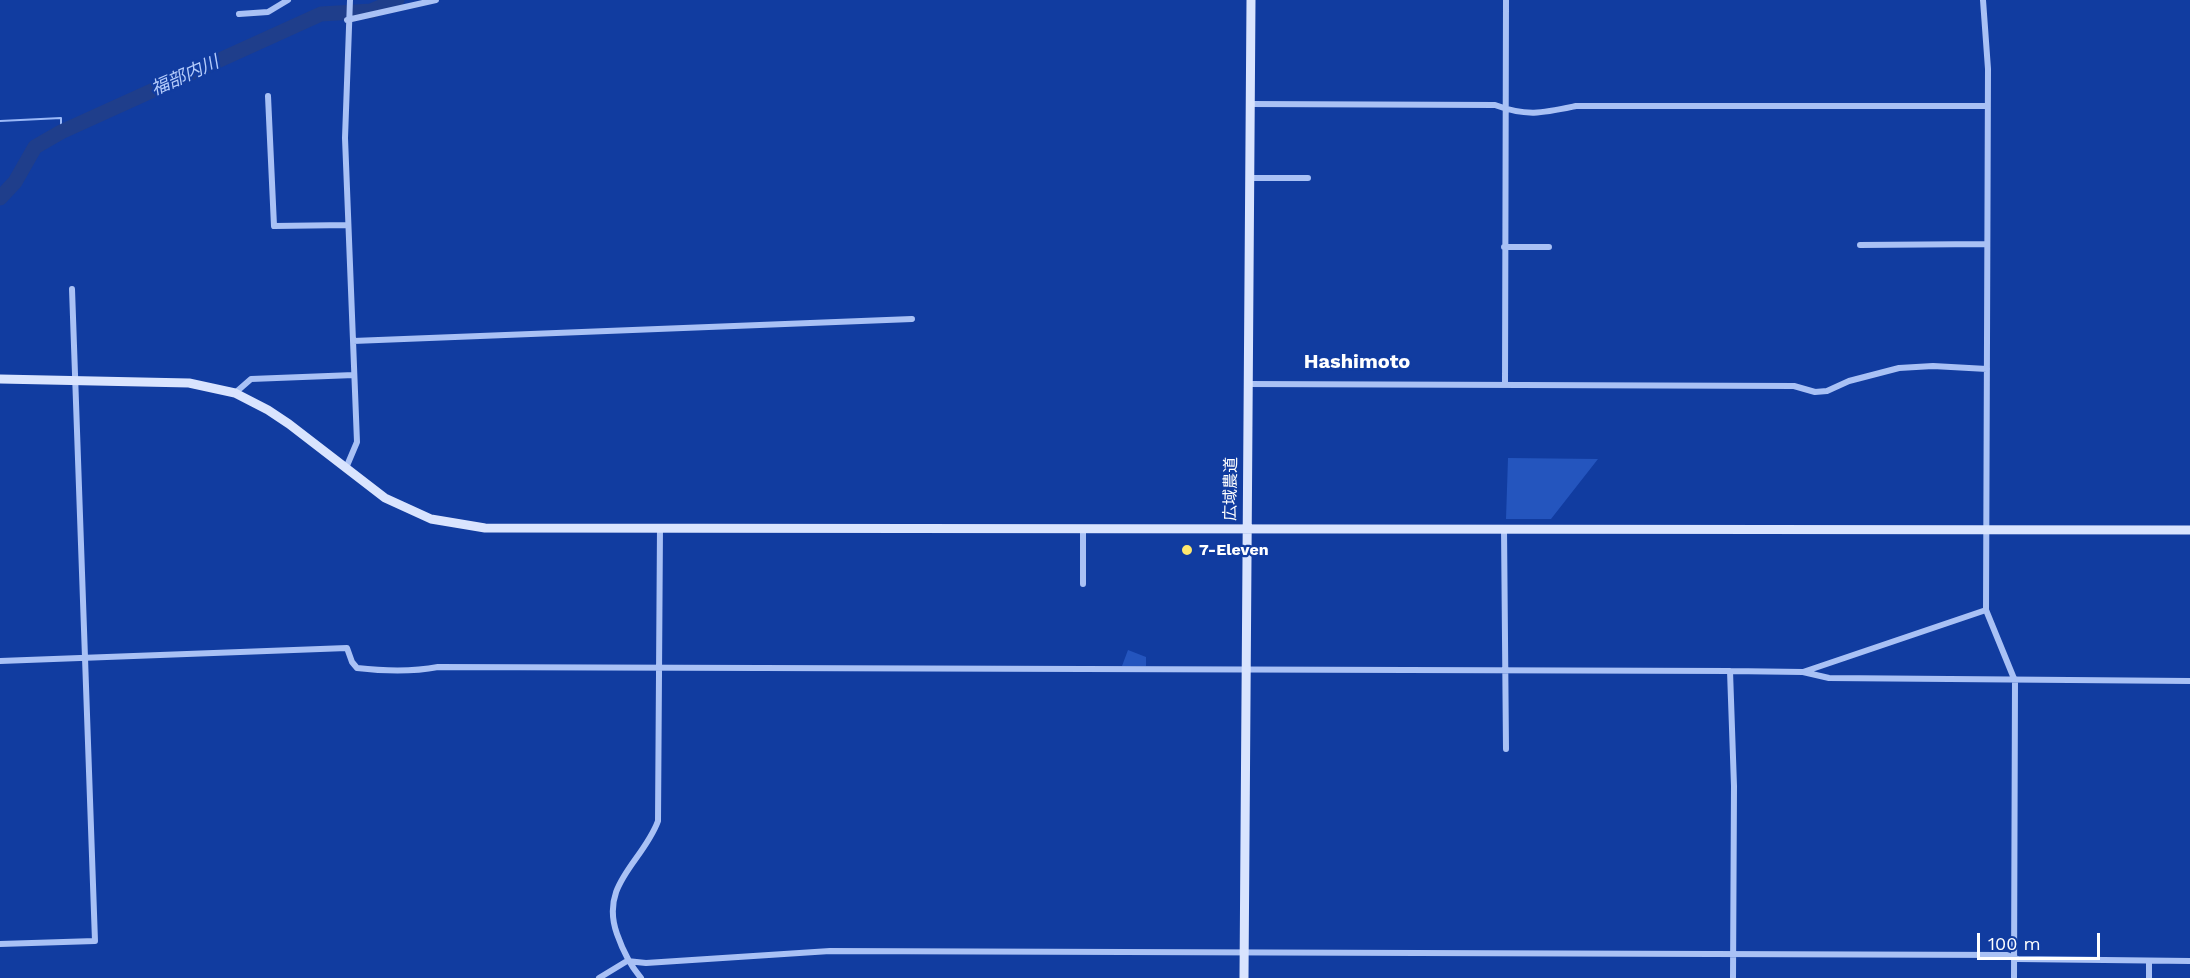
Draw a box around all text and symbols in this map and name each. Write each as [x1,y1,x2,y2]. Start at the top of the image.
water label: 福部内川 [148,51,222,101]
district label: Hashimoto [1304,350,1410,374]
street label: 広域農道 [1221,457,1241,521]
place label: 7-Eleven [1199,540,1269,560]
marker: 7-Eleven [1180,543,1194,557]
scale bar [1980,921,2103,959]
text: 100 m [1988,933,2041,954]

